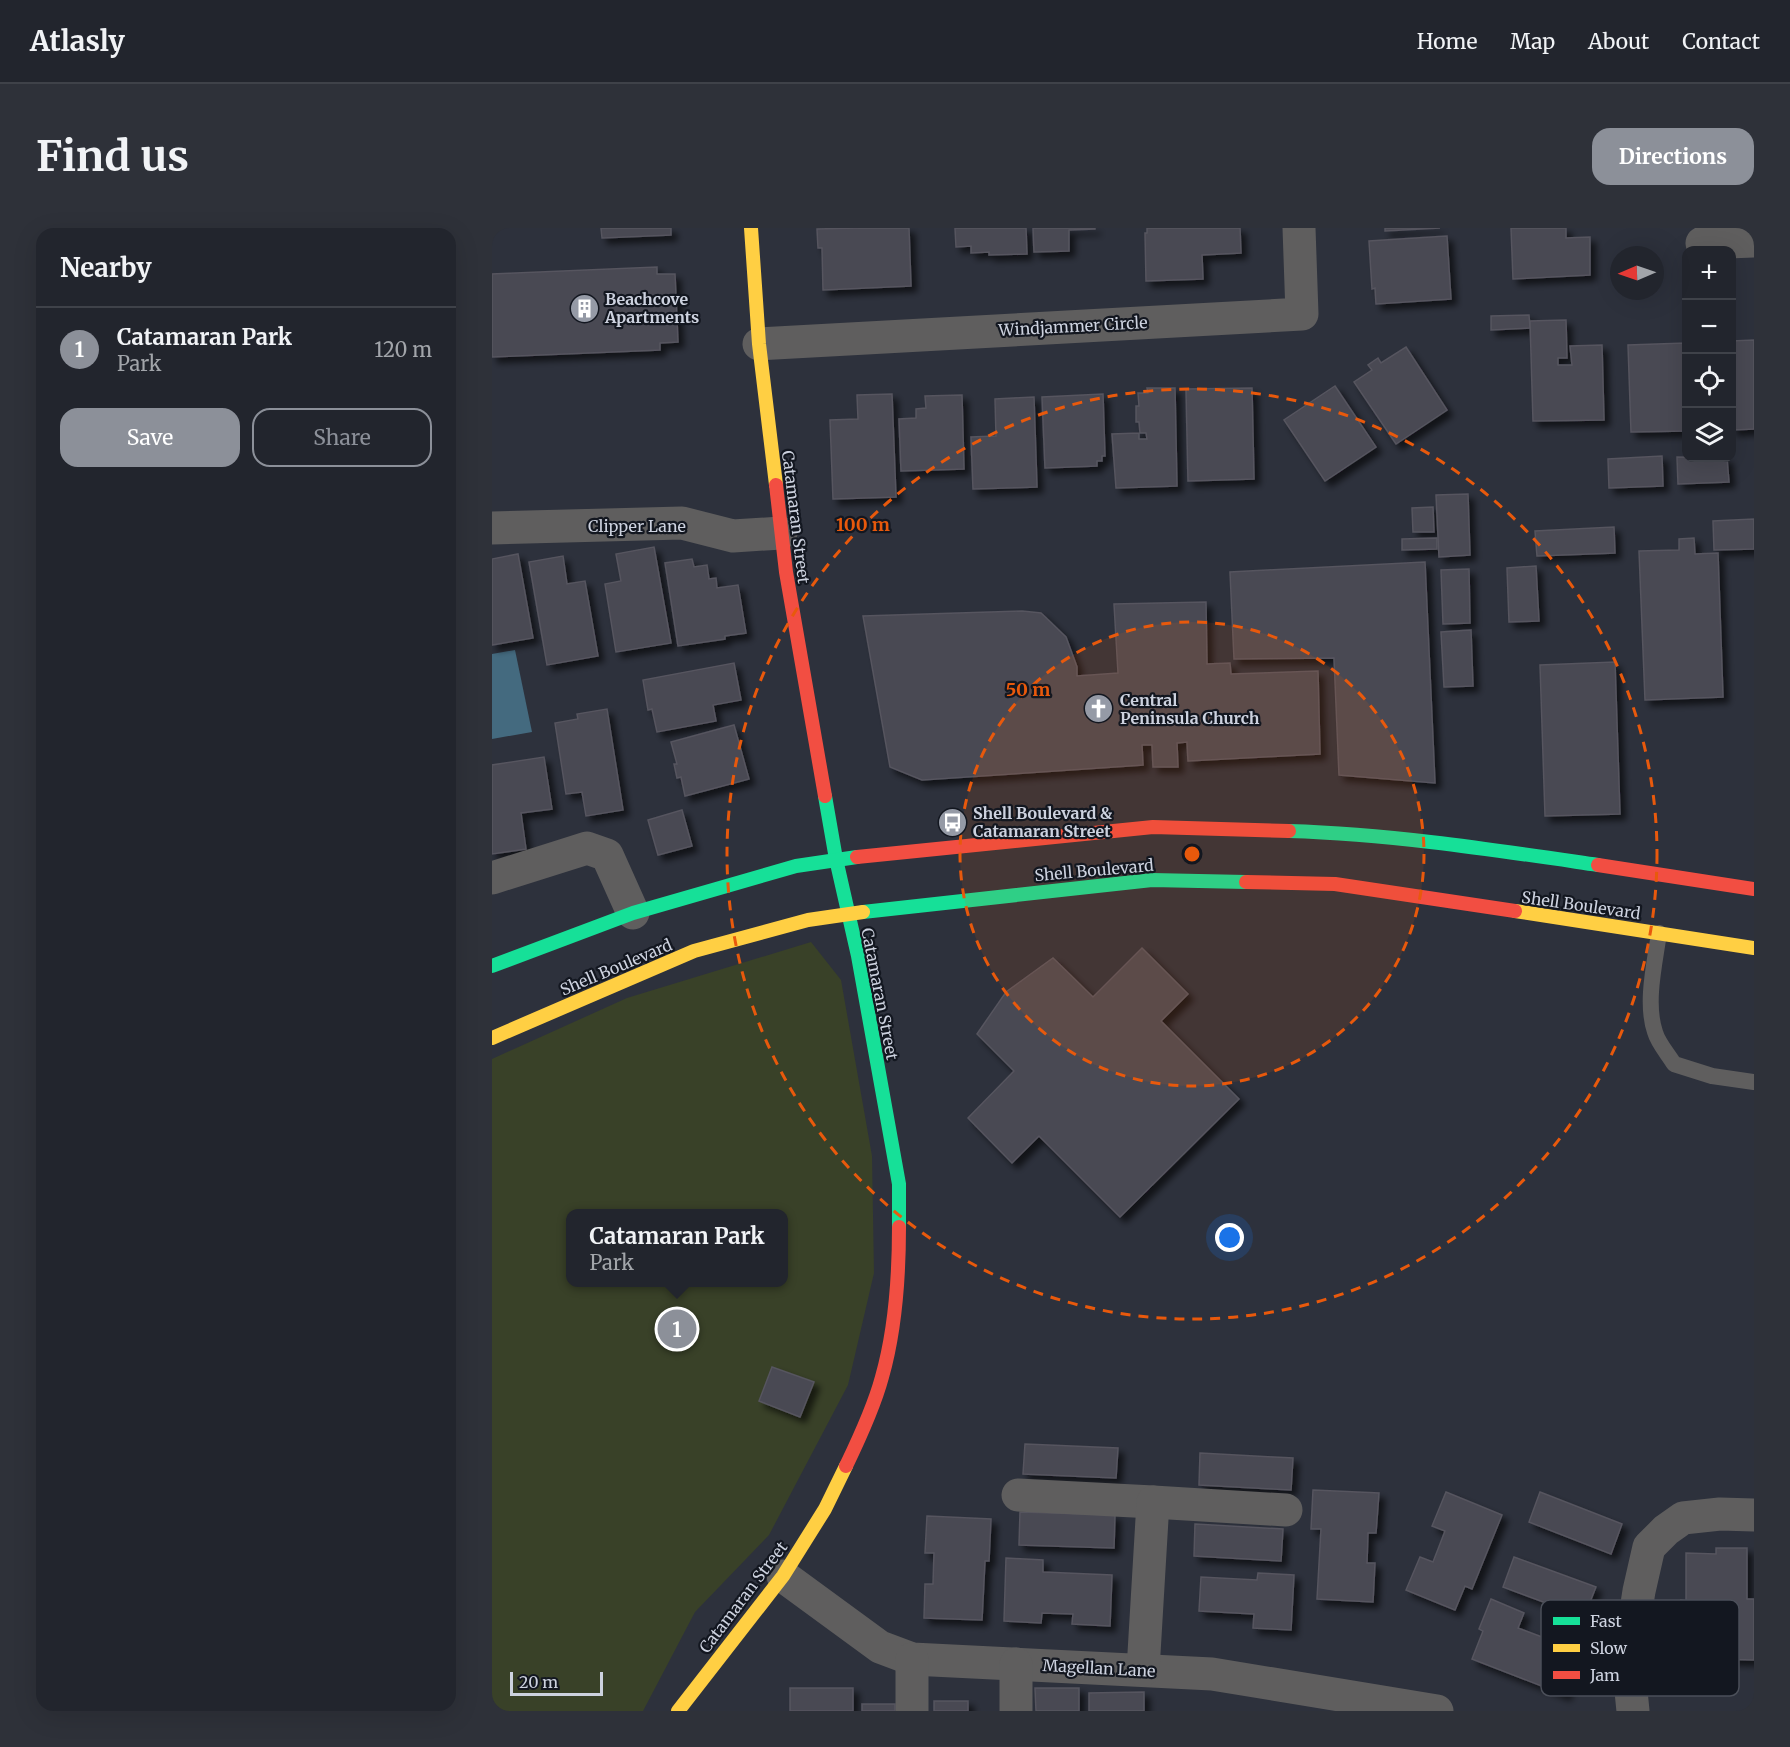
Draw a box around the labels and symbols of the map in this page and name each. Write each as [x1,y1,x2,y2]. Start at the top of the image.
north arrow [1610,246,1664,300]
place label: Beachcove Apartments [604,289,699,327]
building icon: Beachcove Apartments [568,292,600,324]
street label: Windjammer Circle [997,312,1148,340]
street label: Catamaran Street [778,449,814,586]
text: 100 m [836,513,890,536]
street label: Clipper Lane [588,516,686,536]
text: 50 m [1006,678,1050,701]
place label: Central Peninsula Church [1120,690,1260,728]
church icon: Central Peninsula Church [1083,693,1115,725]
place label: Shell Boulevard & Catamaran Street [973,803,1112,841]
bus stop icon: Shell Boulevard & Catamaran Street [936,806,968,838]
centre of rings [1182,844,1202,864]
street label: Shell Boulevard [1033,855,1155,885]
street label: Shell Boulevard [1520,887,1642,923]
street label: Catamaran Street [857,926,903,1062]
street label: Shell Boulevard [557,934,675,1000]
your location [1215,1223,1244,1252]
pin: 1 [658,1306,696,1352]
street label: Catamaran Street [695,1537,792,1657]
legend [1541,1600,1739,1696]
text: Fast [1590,1611,1623,1631]
text: Slow [1590,1638,1628,1658]
street label: Magellan Lane [1042,1655,1156,1681]
text: Jam [1589,1665,1620,1685]
scale bar [510,1669,603,1696]

